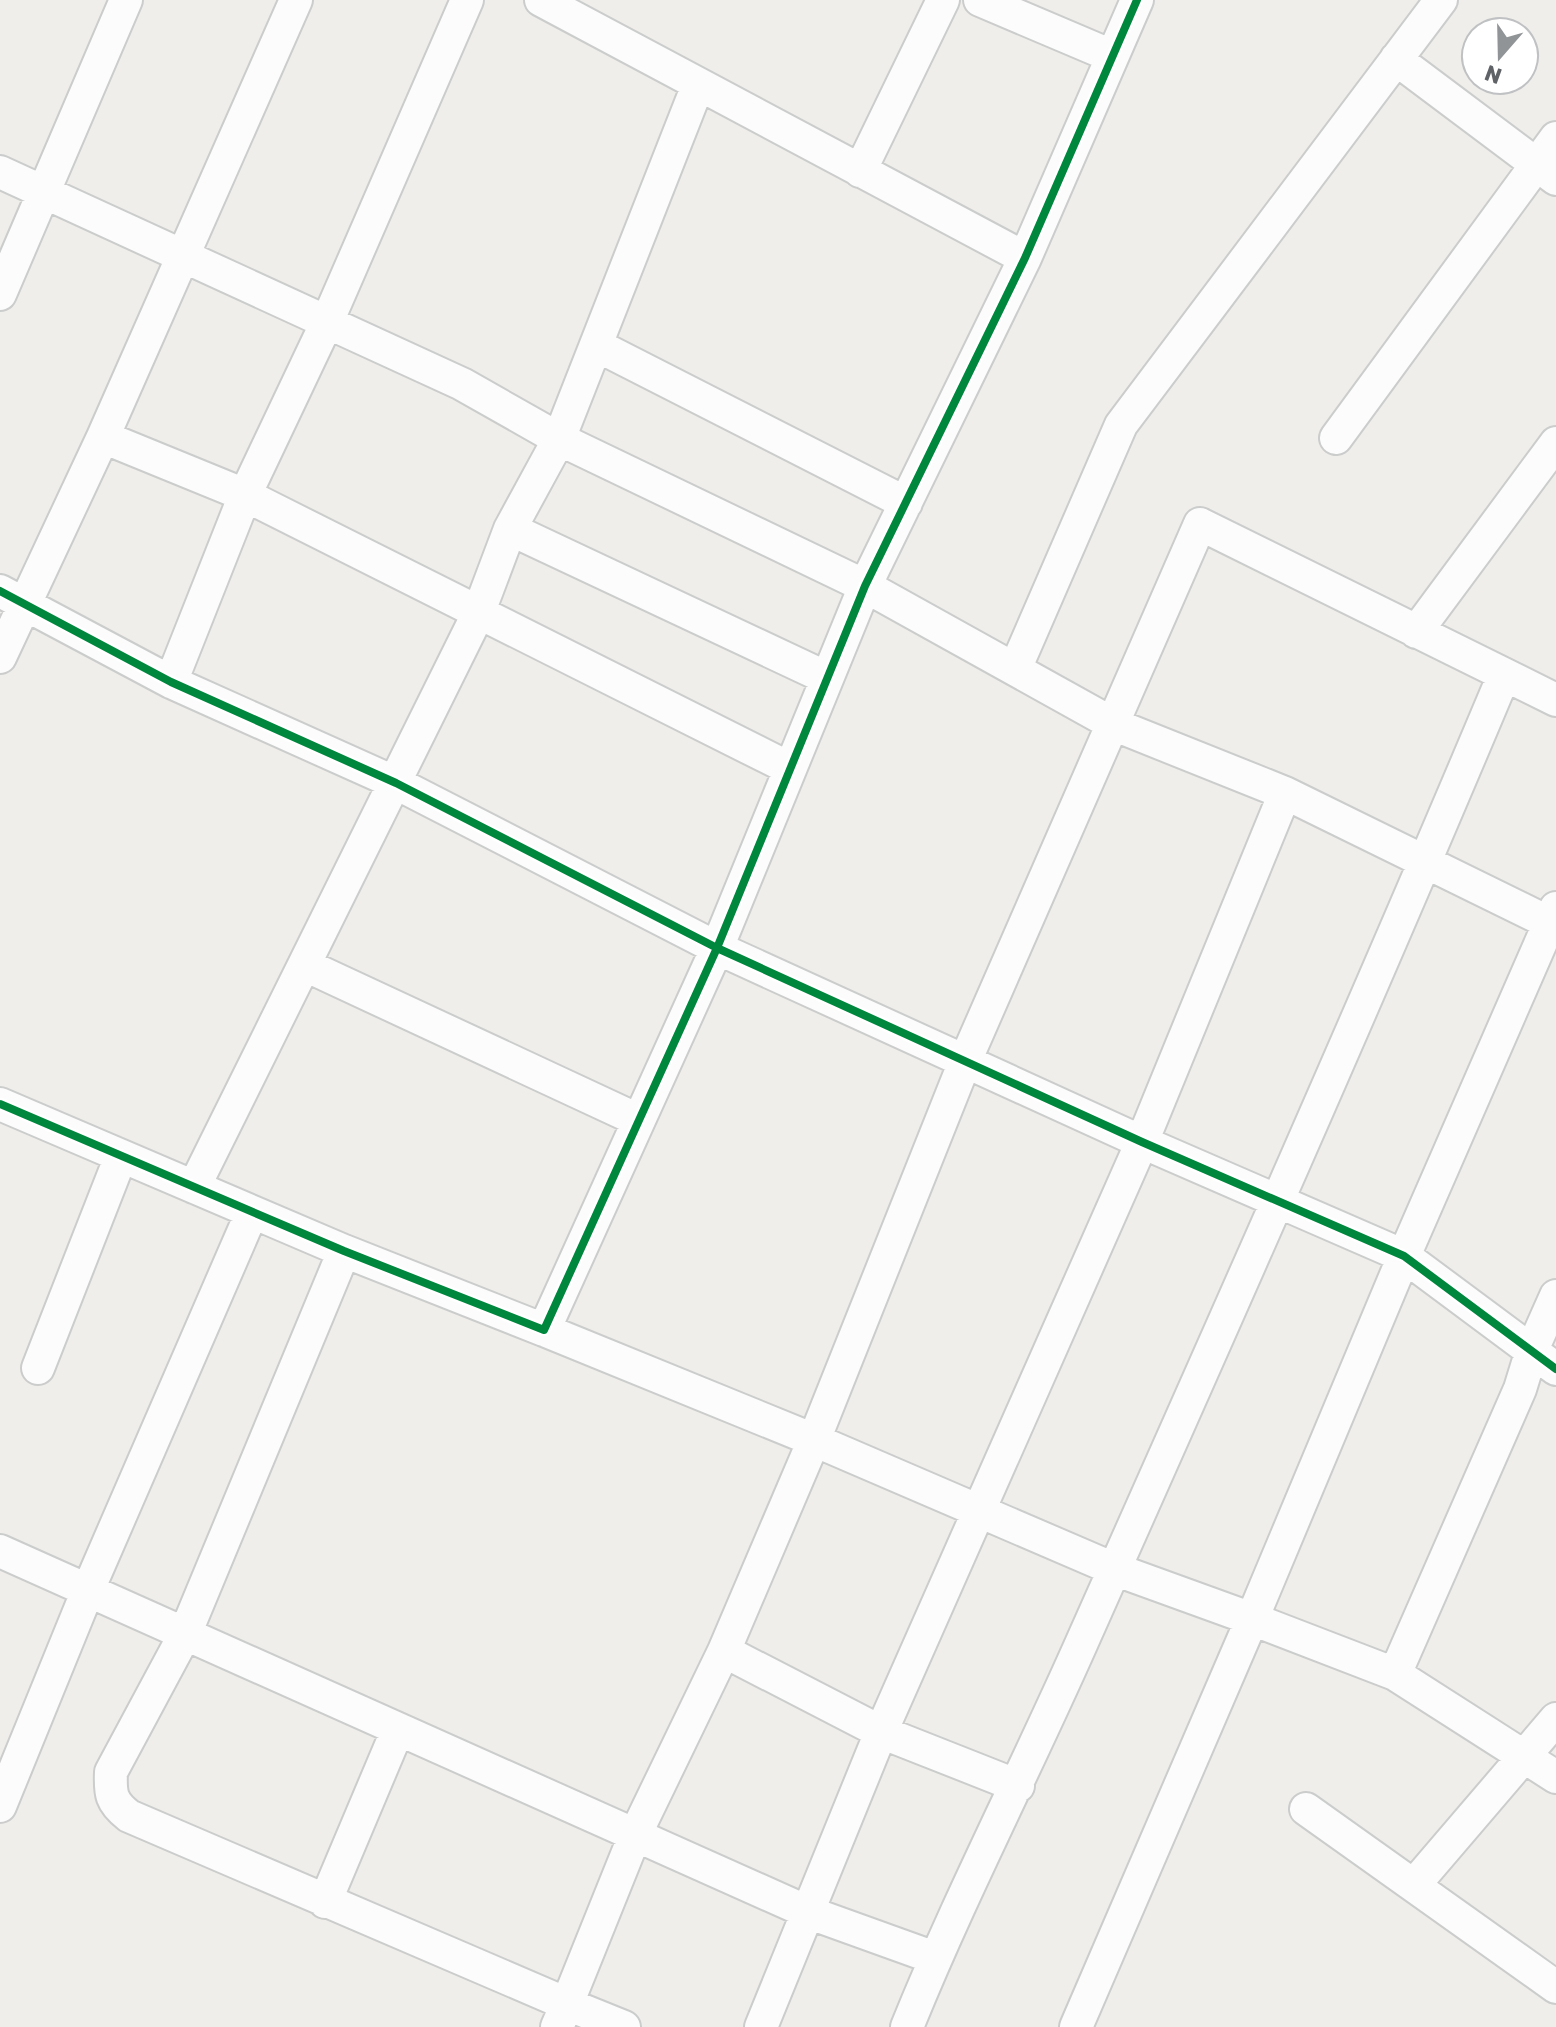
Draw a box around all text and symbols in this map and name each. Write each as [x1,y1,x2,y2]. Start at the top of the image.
north arrow [1460,16,1540,96]
text: N [1481,59,1505,90]

